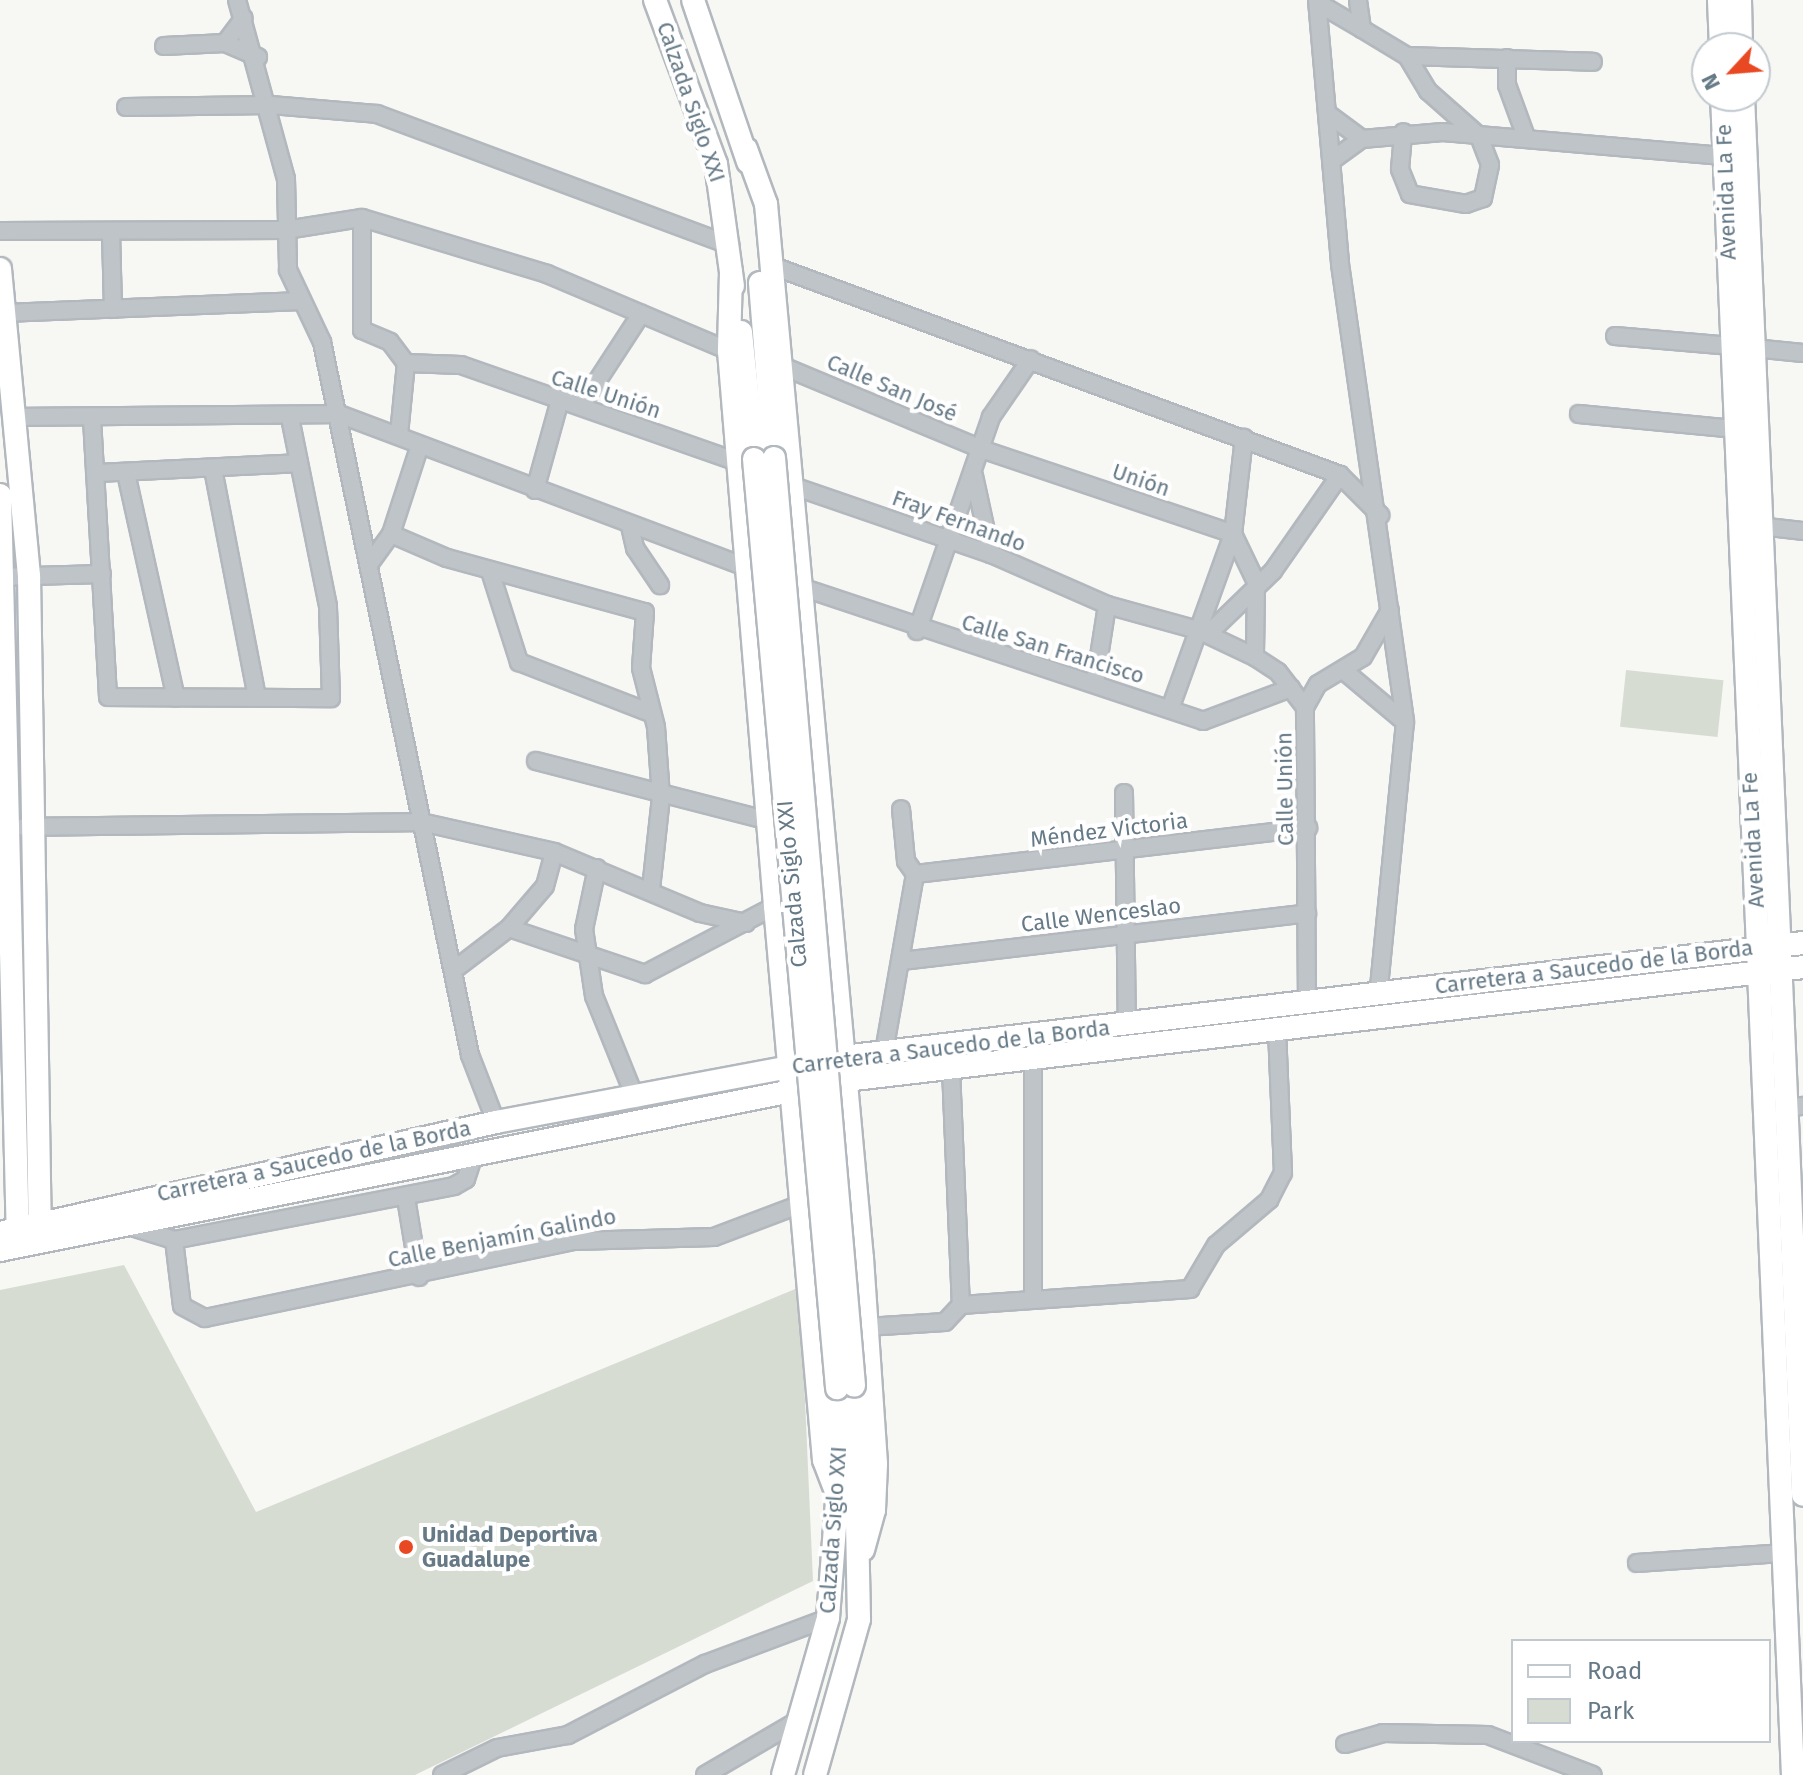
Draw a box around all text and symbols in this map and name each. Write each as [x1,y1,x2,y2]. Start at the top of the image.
street label: Calzada Siglo XXI [651,18,731,186]
north arrow [1691,32,1771,112]
text: N [1695,69,1726,94]
street label: Avenida La Fe [1710,124,1742,260]
street label: Calle San José [823,349,961,427]
street label: Calle Unión [548,364,664,424]
street label: Unión [1109,458,1173,502]
street label: Fray Fernando [889,485,1029,557]
street label: Calle San Francisco [958,609,1148,689]
street label: Calle Unión [1271,732,1299,846]
street label: Avenida La Fe [1736,771,1770,909]
street label: Calzada Siglo XXI [772,799,812,969]
street label: Méndez Victoria [1029,807,1189,853]
street label: Calle Wenceslao [1020,892,1182,938]
street label: Carretera a Saucedo de la Borda [1433,934,1755,1000]
street label: Carretera a Saucedo de la Borda [790,1014,1112,1080]
street label: Carretera a Saucedo de la Borda [155,1115,473,1207]
street label: Calle Benjamín Galindo [386,1203,618,1273]
street label: Calzada Siglo XXI [814,1445,852,1615]
place label: Unidad Deportiva Guadalupe [422,1521,598,1572]
marker: Unidad Deportiva Guadalupe [397,1538,415,1556]
legend [1511,1639,1771,1743]
text: Road [1587,1657,1642,1685]
text: Park [1587,1697,1634,1725]

